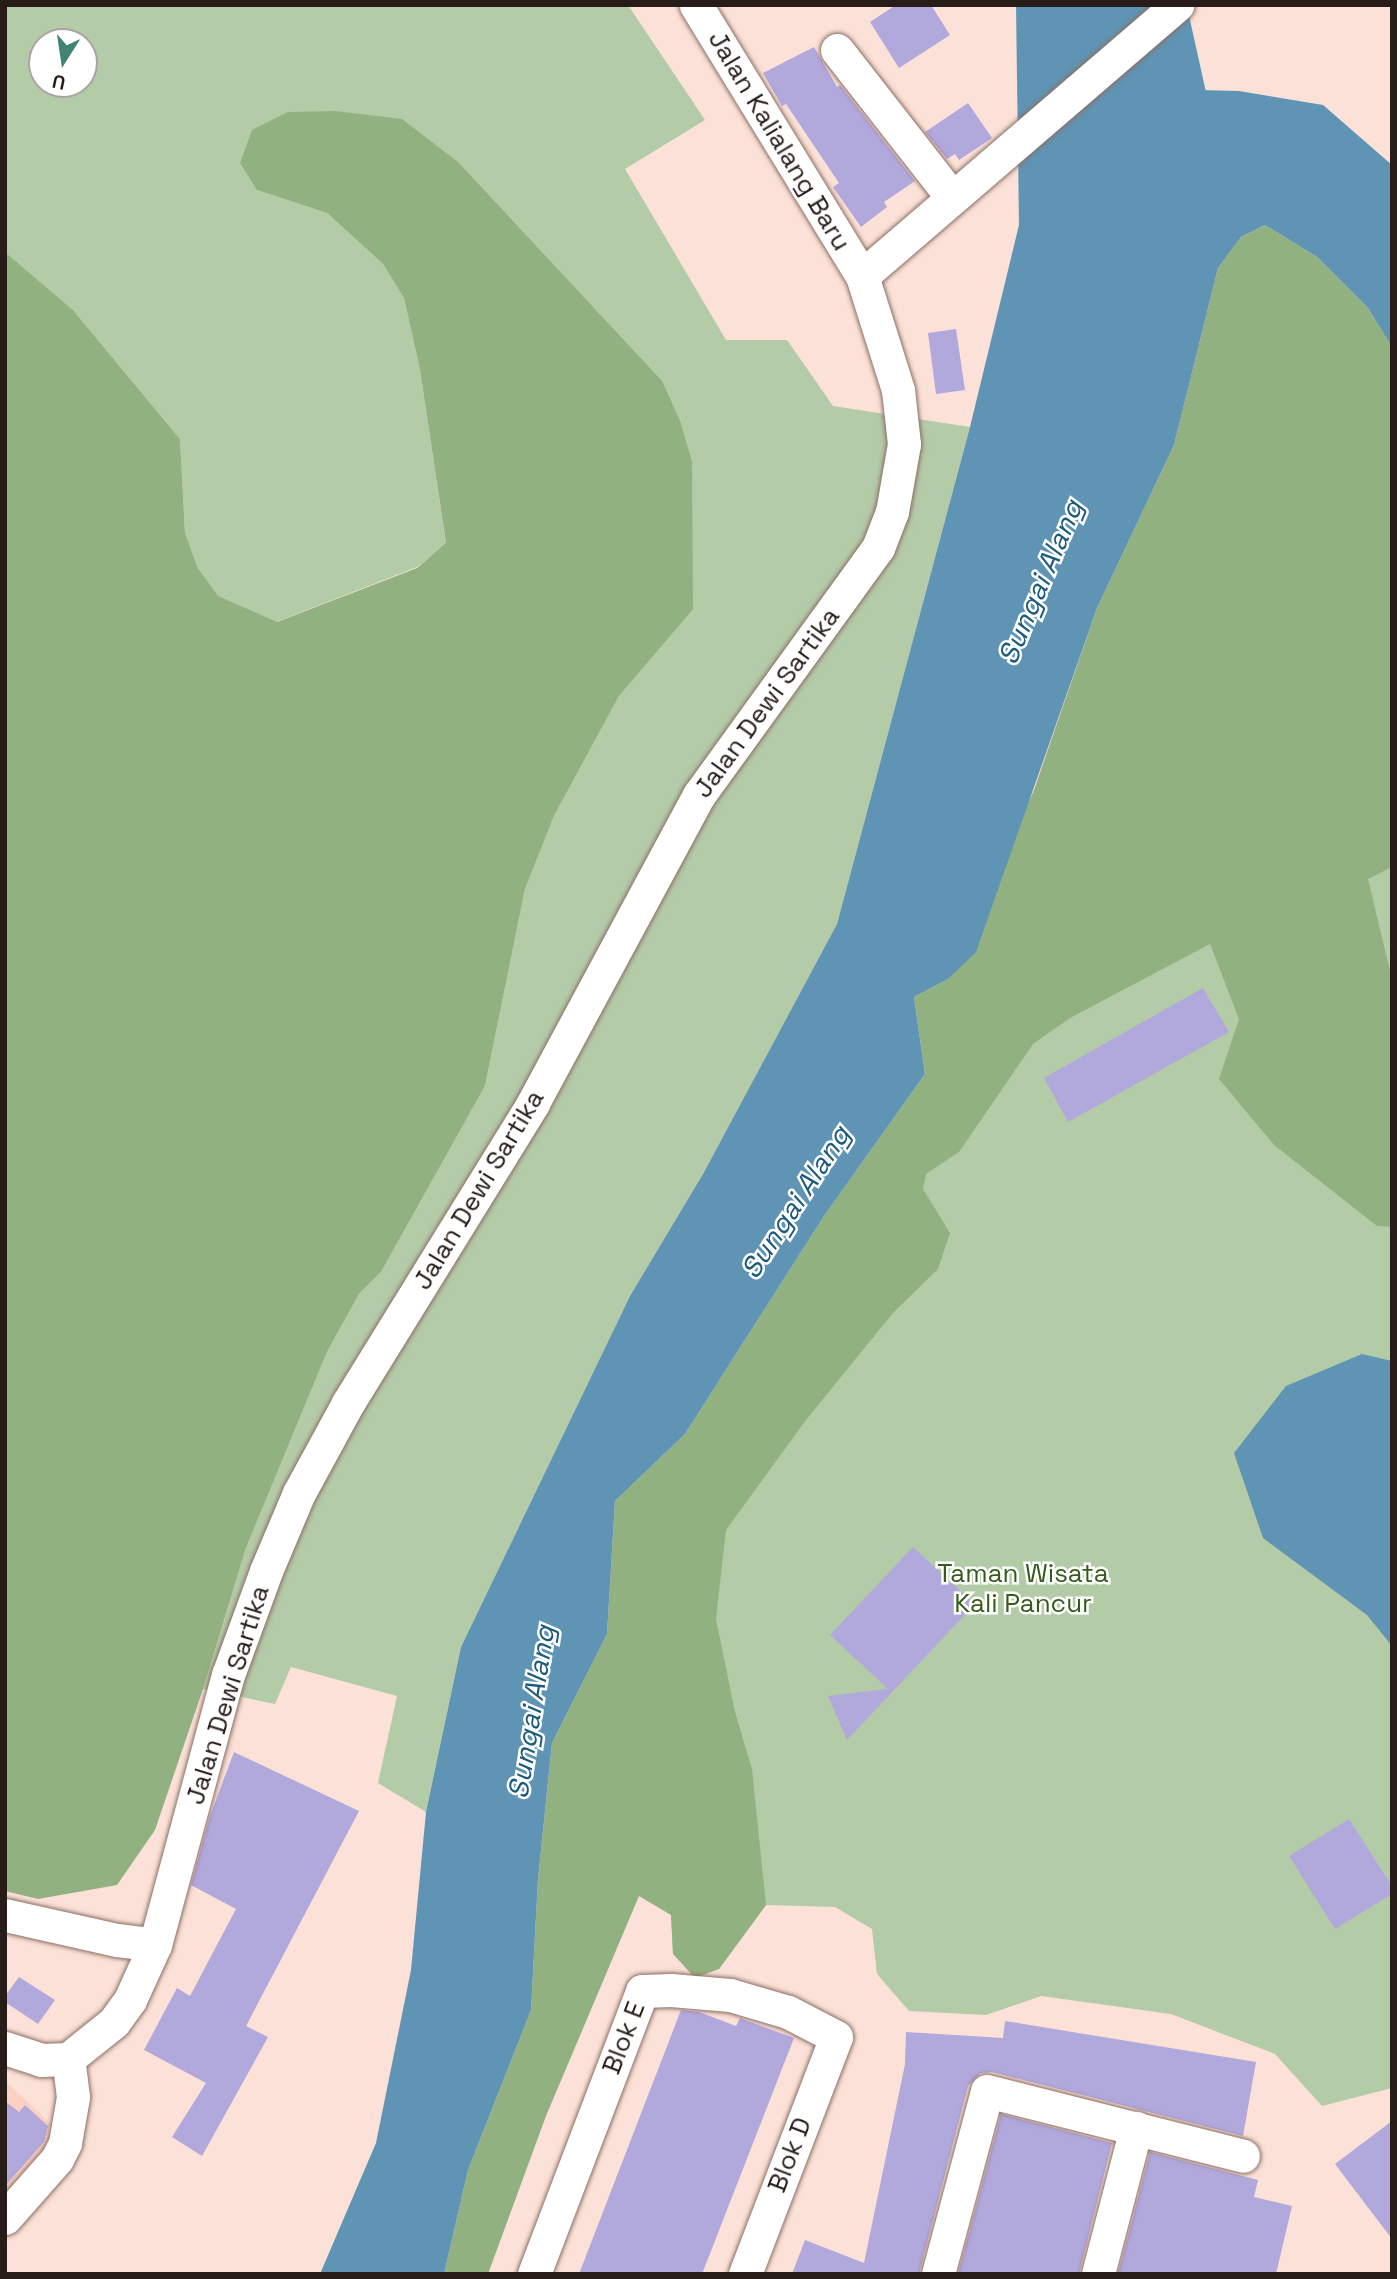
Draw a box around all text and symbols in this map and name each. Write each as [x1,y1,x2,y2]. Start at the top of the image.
street label: Jalan Kalialang Baru [701,26,857,256]
north arrow [28,28,98,98]
text: U [50,69,68,96]
water label: Sungai Alang [990,495,1090,669]
street label: Jalan Dewi Sartika [687,602,847,804]
street label: Jalan Dewi Sartika [407,1084,551,1296]
water label: Sungai Alang [733,1119,857,1285]
park label: Taman Wisata Kali Pancur [937,1558,1109,1620]
street label: Jalan Dewi Sartika [180,1582,276,1808]
water label: Sungai Alang [501,1623,561,1801]
street label: Blok E [596,1997,652,2079]
street label: Blok D [762,2113,818,2197]

